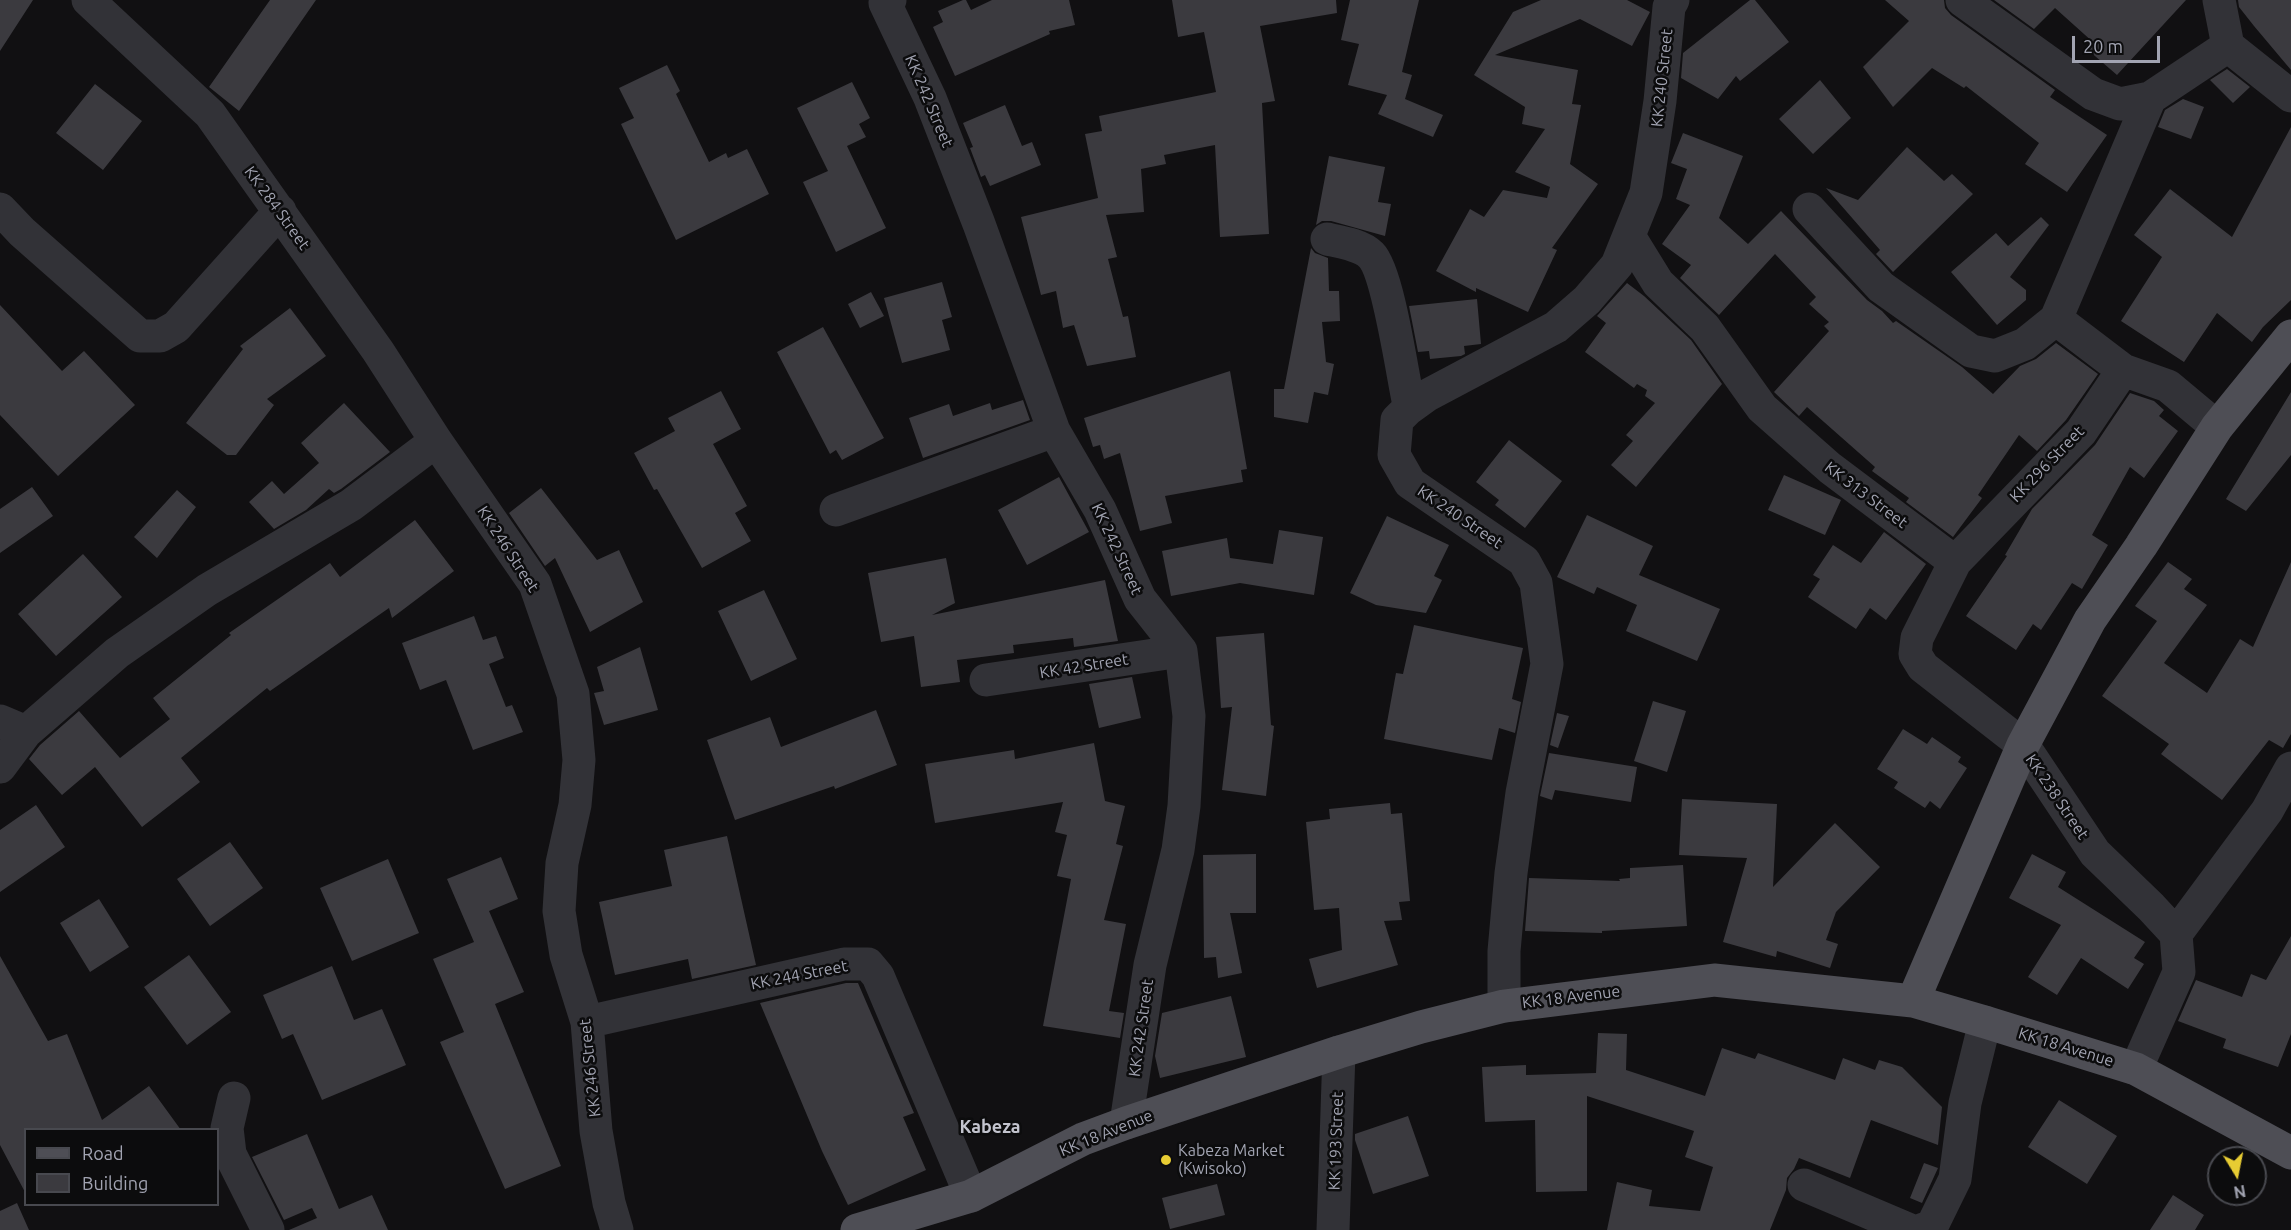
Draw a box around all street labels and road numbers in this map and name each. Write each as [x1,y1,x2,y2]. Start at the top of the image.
street label: KK 240 Street [1647,28,1677,128]
street label: KK 242 Street [901,52,957,150]
street label: KK 284 Street [240,162,314,254]
street label: KK 296 Street [2006,422,2088,506]
street label: KK 313 Street [1821,458,1911,532]
street label: KK 240 Street [1414,481,1506,553]
street label: KK 242 Street [1087,500,1147,598]
street label: KK 246 Street [473,502,543,596]
street label: KK 42 Street [1038,650,1130,682]
street label: KK 238 Street [2021,751,2093,843]
street label: KK 244 Street [749,956,849,994]
street label: KK 242 Street [1125,978,1157,1078]
street label: KK 18 Avenue [1521,981,1621,1013]
street label: KK 246 Street [575,1018,605,1118]
street label: KK 18 Avenue [2016,1023,2116,1071]
street label: KK 193 Street [1325,1091,1347,1191]
street label: KK 18 Avenue [1057,1106,1155,1160]

